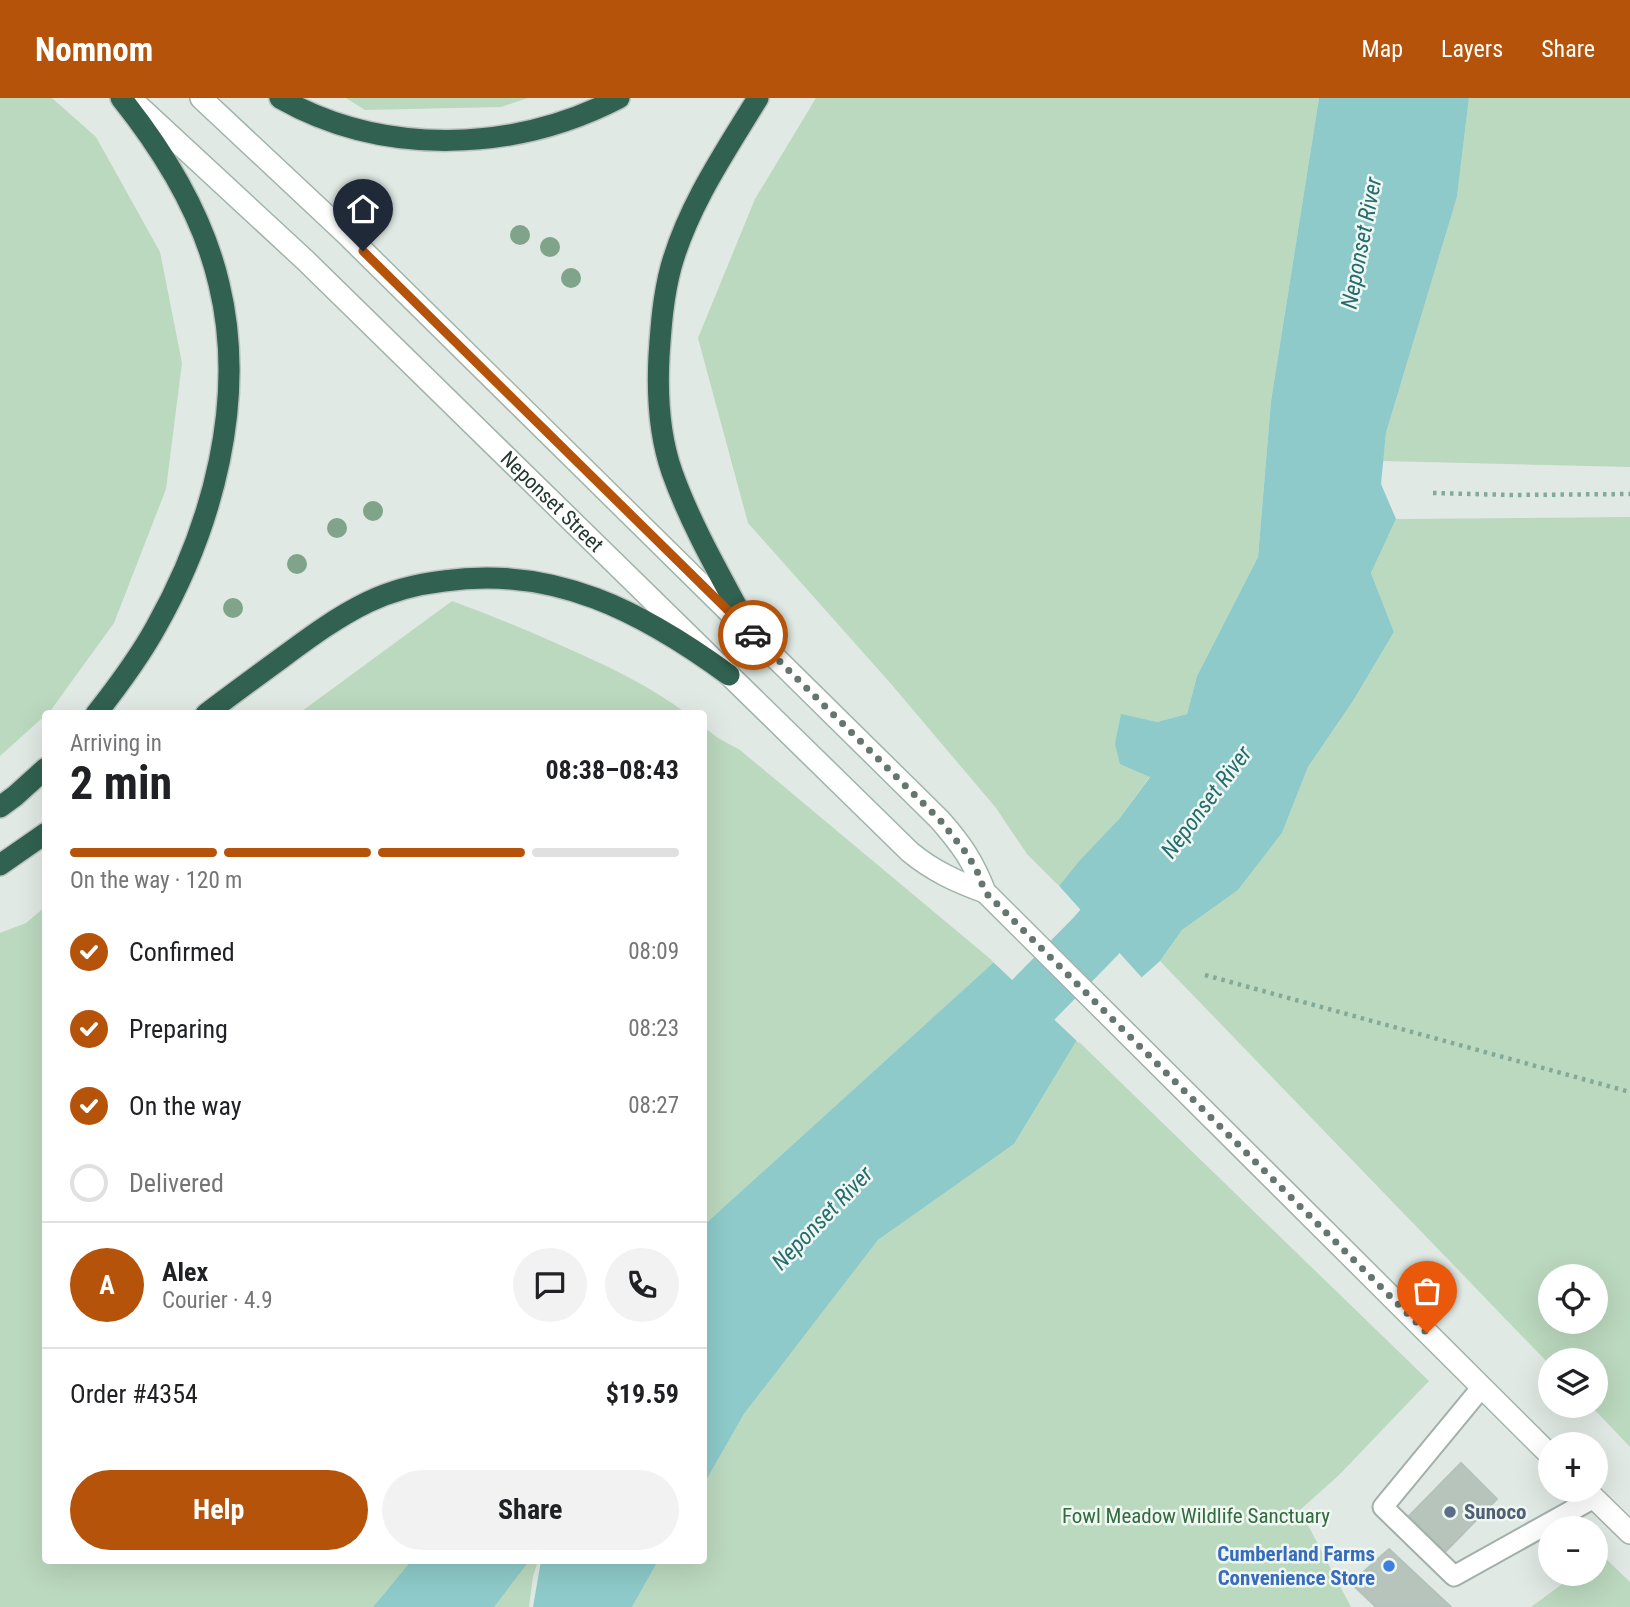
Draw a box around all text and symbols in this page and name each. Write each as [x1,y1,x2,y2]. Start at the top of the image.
text: Nomnom [35,30,153,69]
text: Map [1362,35,1403,63]
text: Layers [1441,35,1503,63]
text: Share [1541,35,1595,63]
water label: Neponset River [1336,174,1388,311]
pin [333,179,393,251]
icon: home [344,190,382,228]
street label: Neponset Street [496,446,608,557]
courier [718,600,788,670]
icon: car [734,616,772,654]
text: Arriving in [70,730,162,757]
water label: Neponset River [1155,740,1258,864]
text: 08:38–08:43 [545,755,679,785]
text: 2 min [70,756,172,810]
text: On the way · 120 m [70,867,242,894]
icon: check [70,933,108,971]
text: Confirmed [129,937,235,967]
text: 08:09 [628,938,679,965]
icon: check [70,1010,108,1048]
text: Preparing [129,1014,228,1044]
text: 08:23 [628,1015,679,1042]
icon: check [70,1087,108,1125]
text: On the way [129,1091,242,1121]
text: 08:27 [628,1092,679,1119]
water label: Neponset River [766,1160,879,1276]
text: Delivered [129,1168,224,1198]
button: chat [513,1248,587,1322]
button: phone [605,1248,679,1322]
text: Alex [162,1257,208,1287]
pin [1397,1261,1457,1333]
map controls [1538,1264,1608,1586]
button: locate [1538,1264,1608,1334]
text: A [99,1270,115,1300]
icon: bag [1408,1272,1446,1310]
text: Courier · 4.9 [162,1287,273,1314]
button: layers [1538,1348,1608,1418]
text: Order #4354 [70,1379,198,1409]
text: $19.59 [606,1379,679,1409]
button: + [1538,1432,1608,1502]
button: Help [70,1470,368,1550]
button: Share [382,1470,679,1550]
place label: Sunoco [1464,1500,1527,1524]
park label: Fowl Meadow Wildlife Sanctuary [1062,1504,1330,1528]
marker: Sunoco [1442,1504,1458,1520]
button: − [1538,1516,1608,1586]
place label: Cumberland Farms Convenience Store [1217,1542,1375,1590]
marker: Cumberland Farms Convenience Store [1381,1558,1397,1574]

